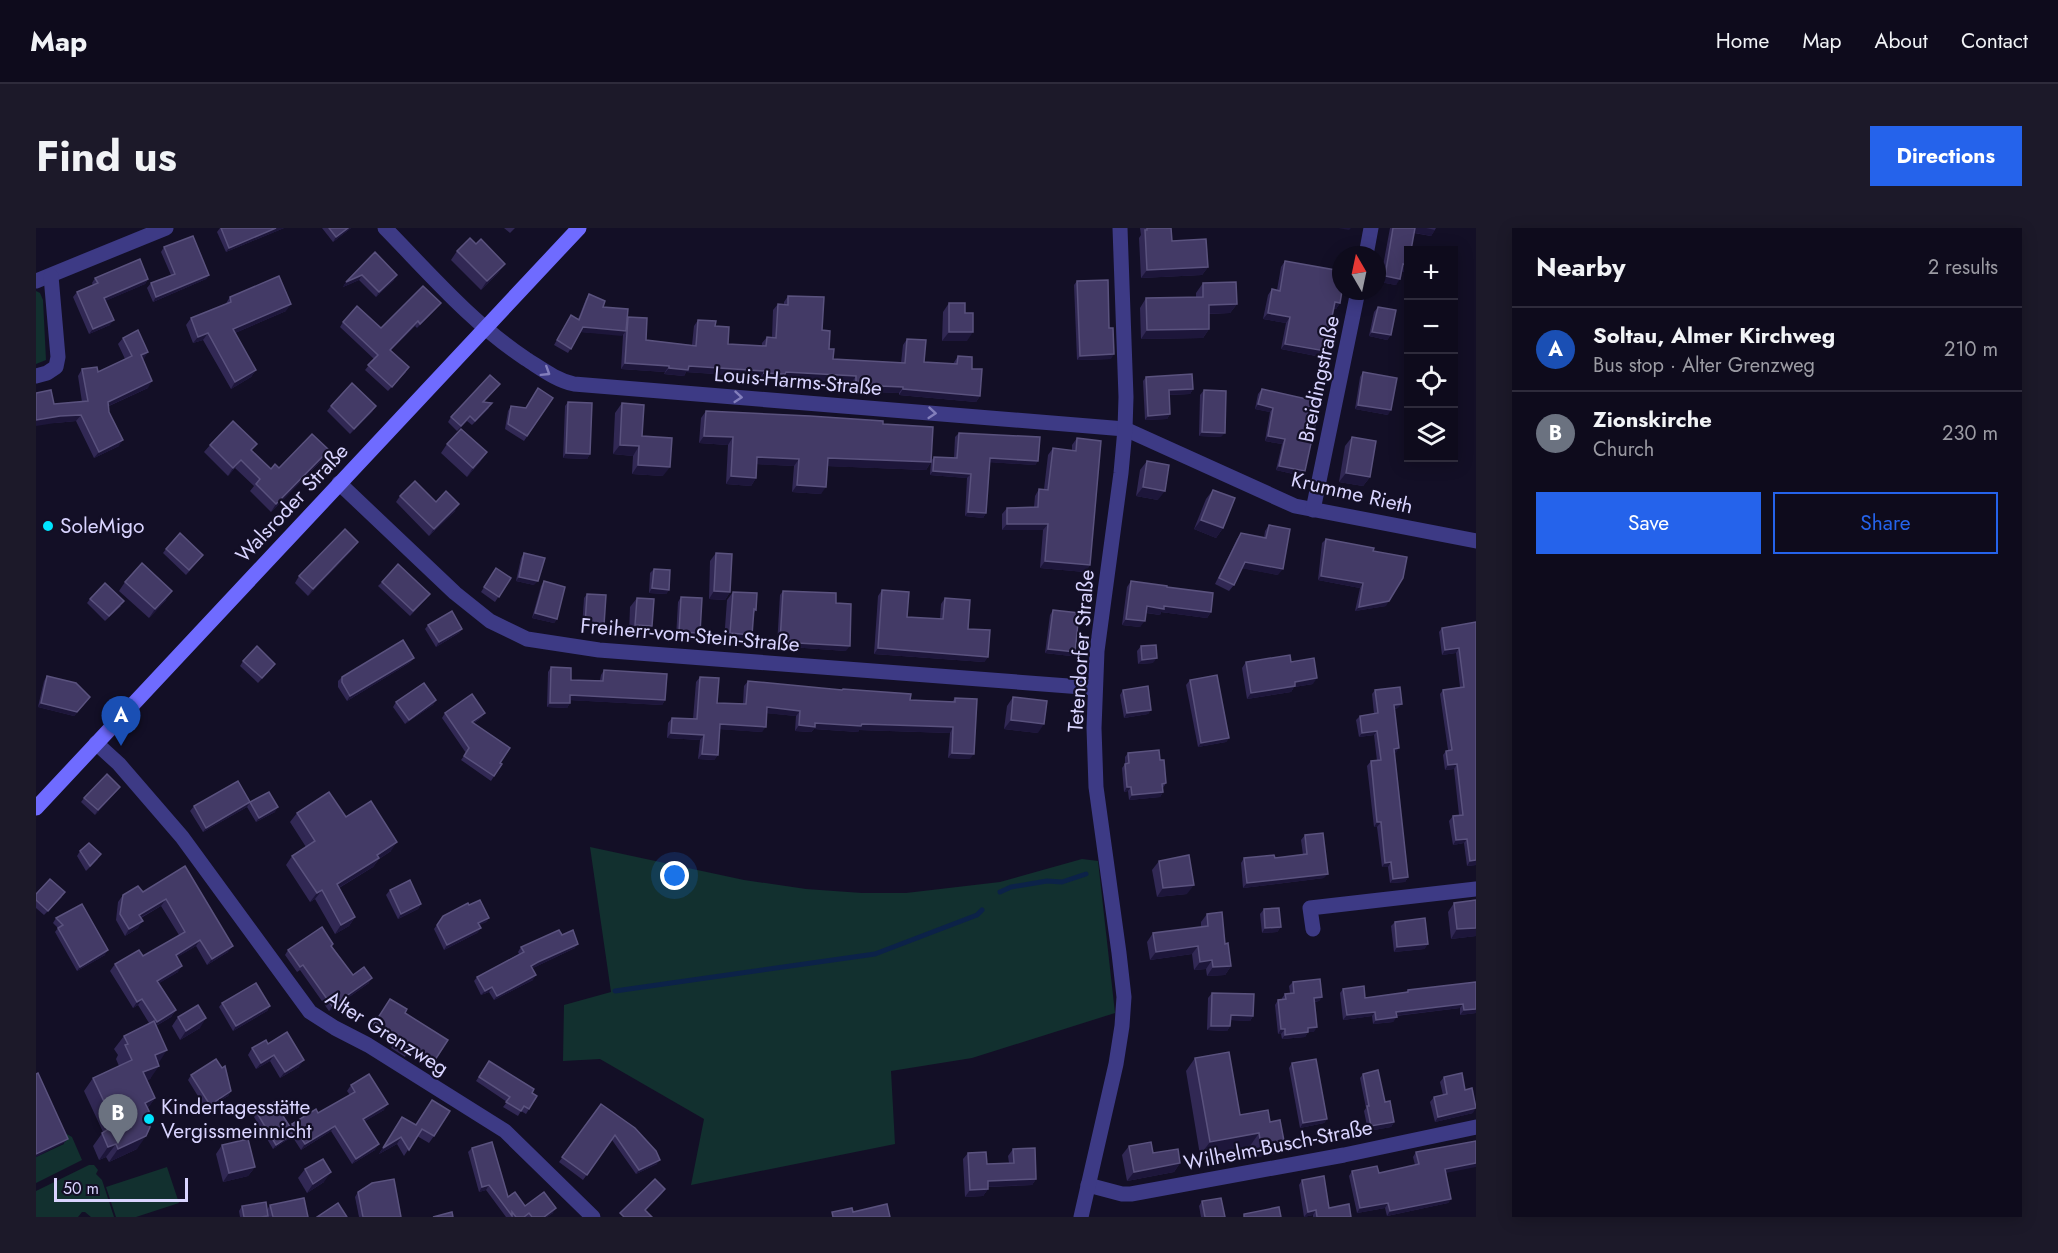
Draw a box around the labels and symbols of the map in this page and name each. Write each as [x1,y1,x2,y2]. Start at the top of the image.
north arrow [1332,246,1386,300]
street label: Breidingstraße [1291,313,1347,445]
street label: Louis-Harms-Straße [713,359,883,403]
one-way arrow [540,364,550,376]
one-way arrow [733,390,742,403]
one-way arrow [927,406,937,419]
street label: Walsroder Straße [229,437,355,569]
street label: Krumme Rieth [1288,464,1416,522]
place label: SoleMigo [60,511,145,541]
marker: SoleMigo [41,519,55,533]
street label: Tetendorfer Straße [1060,569,1102,733]
street label: Freiherr-vom-Stein-Straße [579,610,801,660]
pin: A [102,696,140,746]
your location [660,861,689,890]
street label: Alter Grenzweg [320,983,454,1083]
place label: Kindertagesstätte Vergissmeinnicht [161,1092,312,1146]
pin: B [98,1094,137,1144]
marker: Kindertagesstätte Vergissmeinnicht [142,1112,156,1126]
street label: Wilhelm-Busch-Straße [1181,1112,1375,1178]
scale bar [54,1175,188,1202]

